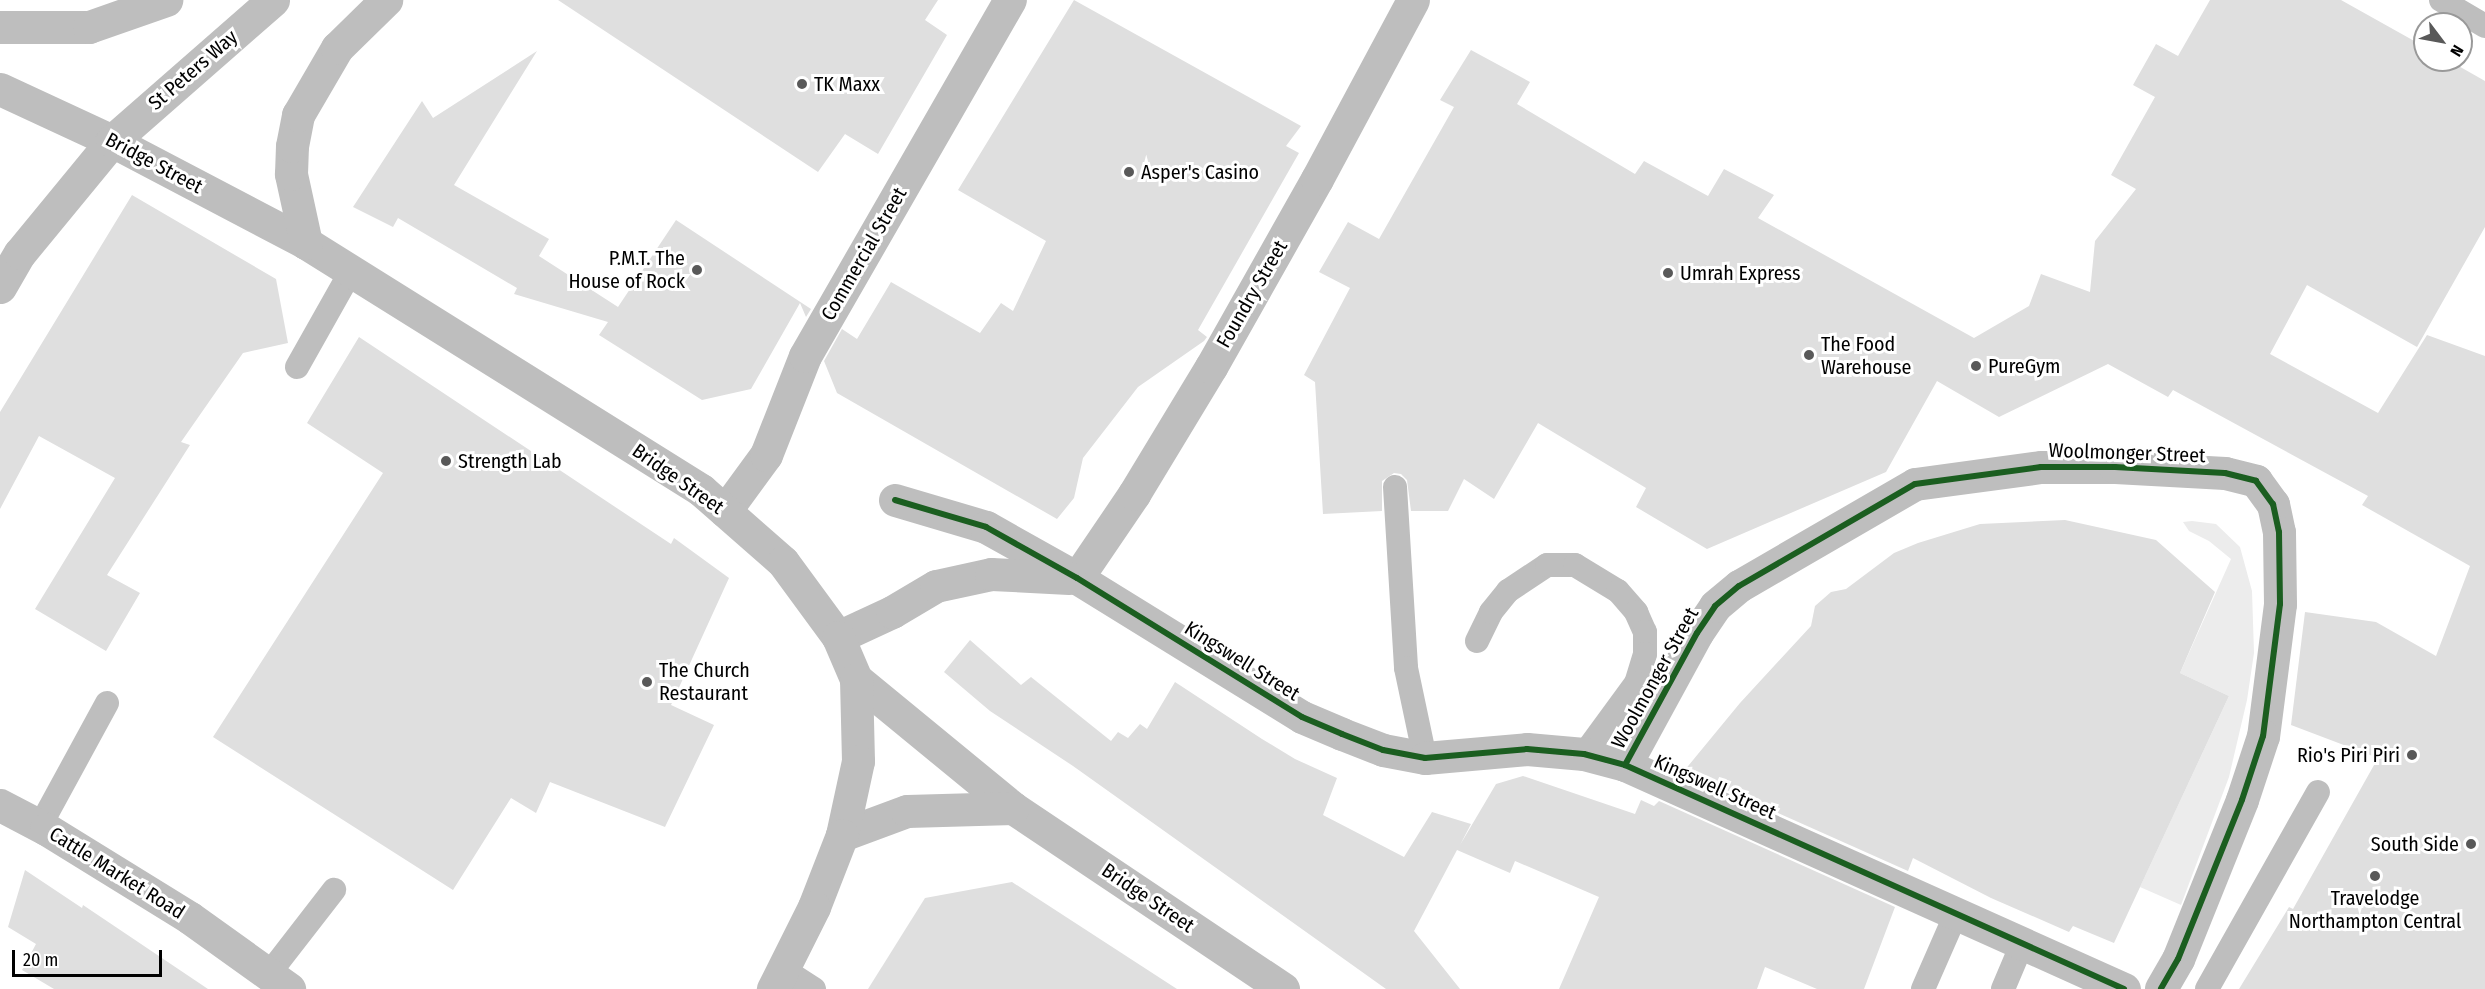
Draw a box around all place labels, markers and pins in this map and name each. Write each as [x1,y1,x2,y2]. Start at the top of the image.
place label: TK Maxx [814,72,880,96]
marker: TK Maxx [795,77,809,91]
place label: Asper's Casino [1141,160,1259,184]
marker: Asper's Casino [1122,165,1136,179]
place label: P.M.T. The House of Rock [568,246,685,293]
place label: Umrah Express [1680,261,1800,285]
marker: P.M.T. The House of Rock [690,263,704,277]
marker: Umrah Express [1661,266,1675,280]
place label: The Food Warehouse [1821,332,1911,379]
marker: The Food Warehouse [1802,348,1816,362]
place label: PureGym [1988,354,2060,378]
marker: PureGym [1969,359,1983,373]
place label: Strength Lab [458,449,562,473]
marker: Strength Lab [439,454,453,468]
place label: The Church Restaurant [659,658,750,705]
marker: The Church Restaurant [640,675,654,689]
place label: Rio's Piri Piri [2297,743,2400,767]
marker: Rio's Piri Piri [2405,748,2419,762]
place label: South Side [2371,832,2459,856]
marker: South Side [2464,837,2478,851]
marker: Travelodge Northampton Central [2368,869,2382,883]
place label: Travelodge Northampton Central [2289,886,2461,933]

